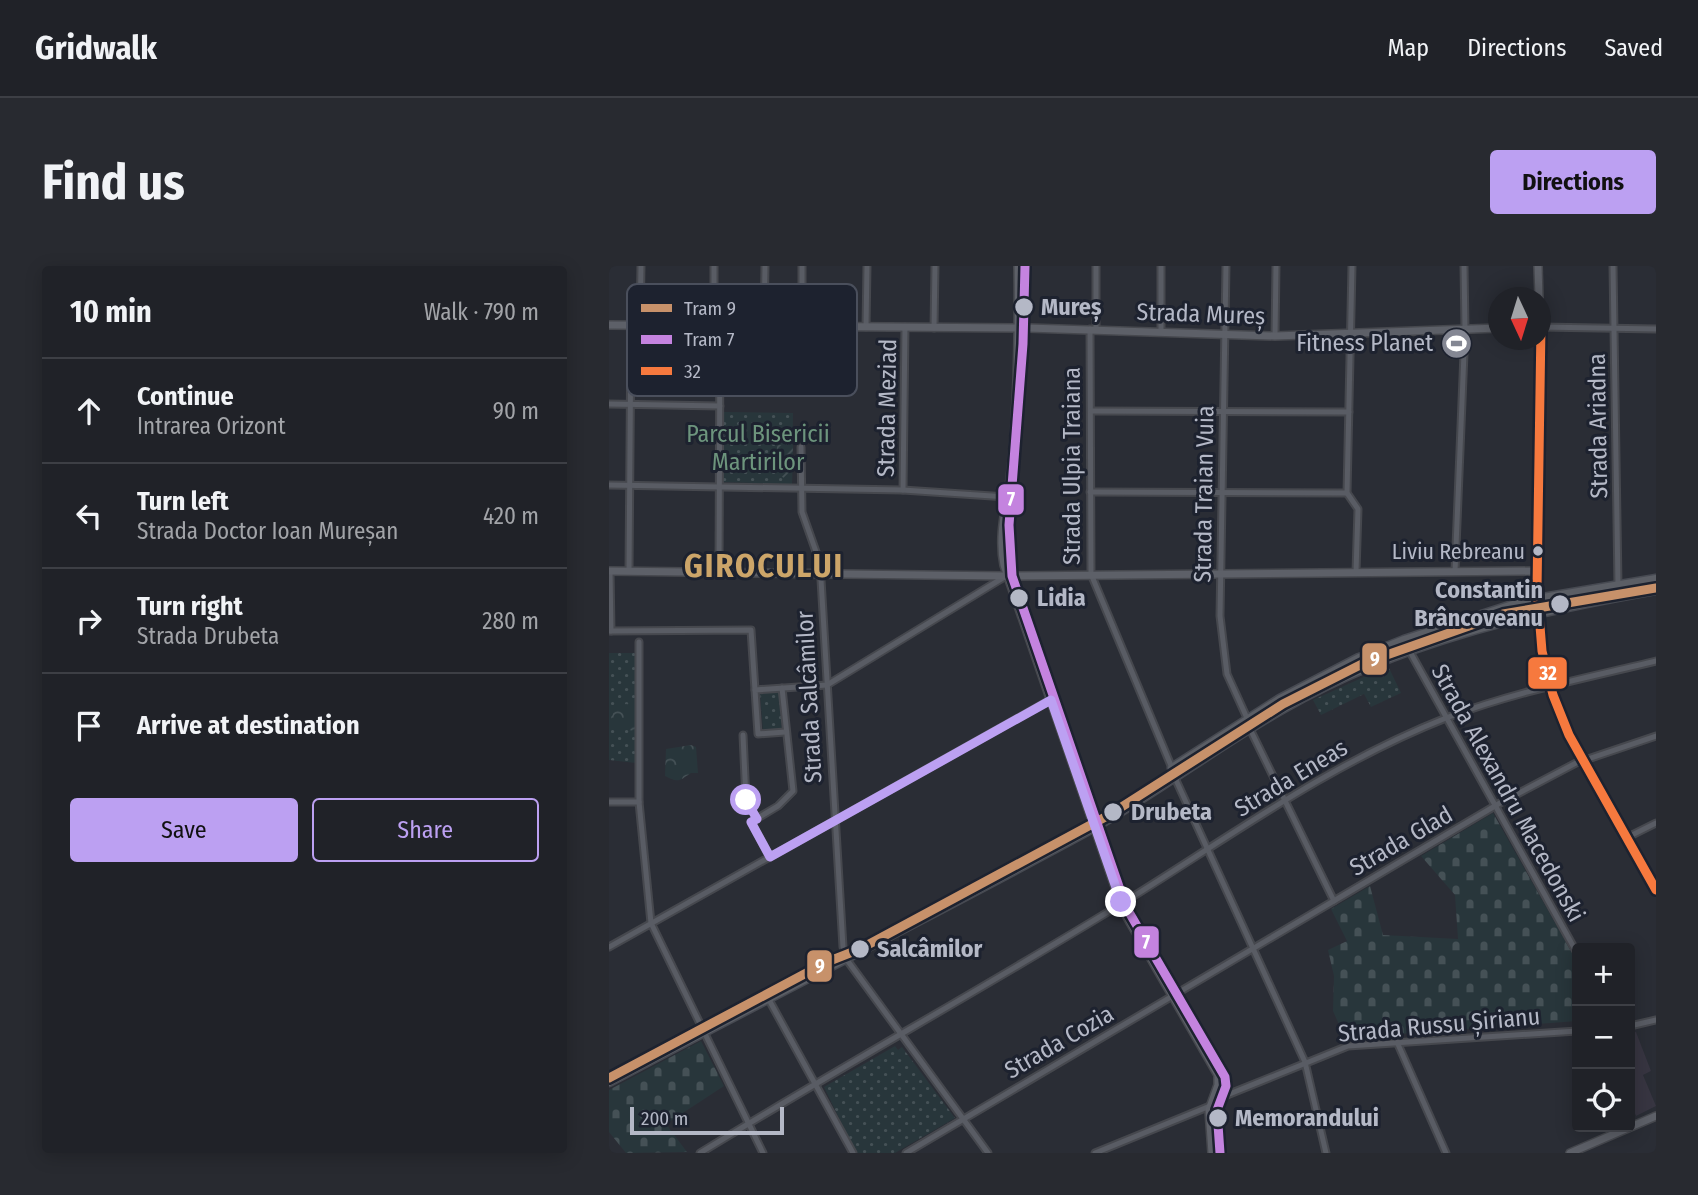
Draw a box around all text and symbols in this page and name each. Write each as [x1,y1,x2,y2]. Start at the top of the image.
text: Gridwalk [35,28,157,68]
text: Map [1388,34,1429,62]
text: Directions [1467,34,1566,62]
text: Saved [1604,34,1663,62]
button: Directions [1490,150,1656,214]
text: Find us [42,153,185,212]
legend [627,284,857,396]
north arrow [1488,287,1551,350]
place label: Mureș [1041,293,1102,323]
text: 10 min [70,294,152,330]
marker: Mureș [1013,296,1035,318]
text: Tram 9 [684,297,736,320]
text: Walk · 790 m [424,298,539,326]
street label: Strada Mureș [1136,298,1266,331]
sports icon: Fitness Planet [1439,326,1473,360]
text: Tram 7 [684,328,735,351]
place label: Fitness Planet [1296,329,1433,357]
street label: Strada Meziad [872,339,902,477]
street label: Strada Ariadna [1583,353,1613,499]
text: 32 [684,360,701,383]
street label: Strada Ulpia Traiana [1058,367,1086,565]
text: Continue [137,381,234,412]
icon: ahead [70,392,108,430]
text: 90 m [493,397,539,425]
street label: Strada Traian Vuia [1188,405,1220,583]
text: Intrarea Orizont [137,412,285,440]
park label: Parcul Bisericii Martirilor [686,420,830,476]
line badge: 7 [997,483,1025,516]
text: Turn left [137,486,229,517]
text: 7 [1007,488,1015,511]
icon: left [70,497,108,535]
text: 420 m [483,502,539,530]
text: Strada Doctor Ioan Mureșan [137,517,398,545]
place label: Liviu Rebreanu [1392,538,1525,565]
marker: Liviu Rebreanu [1531,544,1545,558]
district label: GIROCULUI [684,547,844,585]
place label: Constantin Brâncoveanu [1414,576,1543,632]
place label: Lidia [1037,584,1086,612]
marker: Lidia [1008,587,1030,609]
text: Turn right [137,591,243,622]
marker: Constantin Brâncoveanu [1549,593,1571,615]
icon: right [70,602,108,640]
text: 280 m [482,607,539,635]
street label: Strada Salcâmilor [790,609,827,784]
text: Strada Drubeta [137,622,279,650]
line badge: 9 [1361,642,1388,676]
text: 9 [1370,648,1380,671]
line badge: 32 [1527,656,1568,690]
street label: Strada Alexandru Macedonski [1425,659,1591,927]
text: 32 [1538,662,1557,685]
icon: arrive [70,707,108,745]
text: Arrive at destination [137,710,360,741]
street label: Strada Eneas [1230,733,1352,823]
route start [730,784,761,815]
button: Save [70,798,298,862]
button: Share [312,798,539,862]
place label: Drubeta [1131,798,1212,826]
street label: Strada Glad [1345,800,1457,882]
marker: Drubeta [1102,801,1124,823]
route end [1105,886,1136,917]
line badge: 7 [1133,925,1160,959]
text: 7 [1142,931,1150,954]
place label: Salcâmilor [877,935,983,963]
marker: Salcâmilor [849,938,871,960]
map controls [1572,943,1635,1132]
button: + [1572,943,1635,1006]
line badge: 9 [806,949,833,983]
text: 9 [815,955,825,978]
street label: Strada Cozia [1000,1000,1118,1084]
street label: Strada Russu Șirianu [1337,1002,1541,1049]
button: − [1572,1006,1635,1069]
button: locate [1572,1069,1635,1132]
scale bar [630,1104,784,1136]
place label: Memorandului [1235,1104,1379,1132]
text: 200 m [641,1107,688,1130]
marker: Memorandului [1207,1107,1229,1129]

